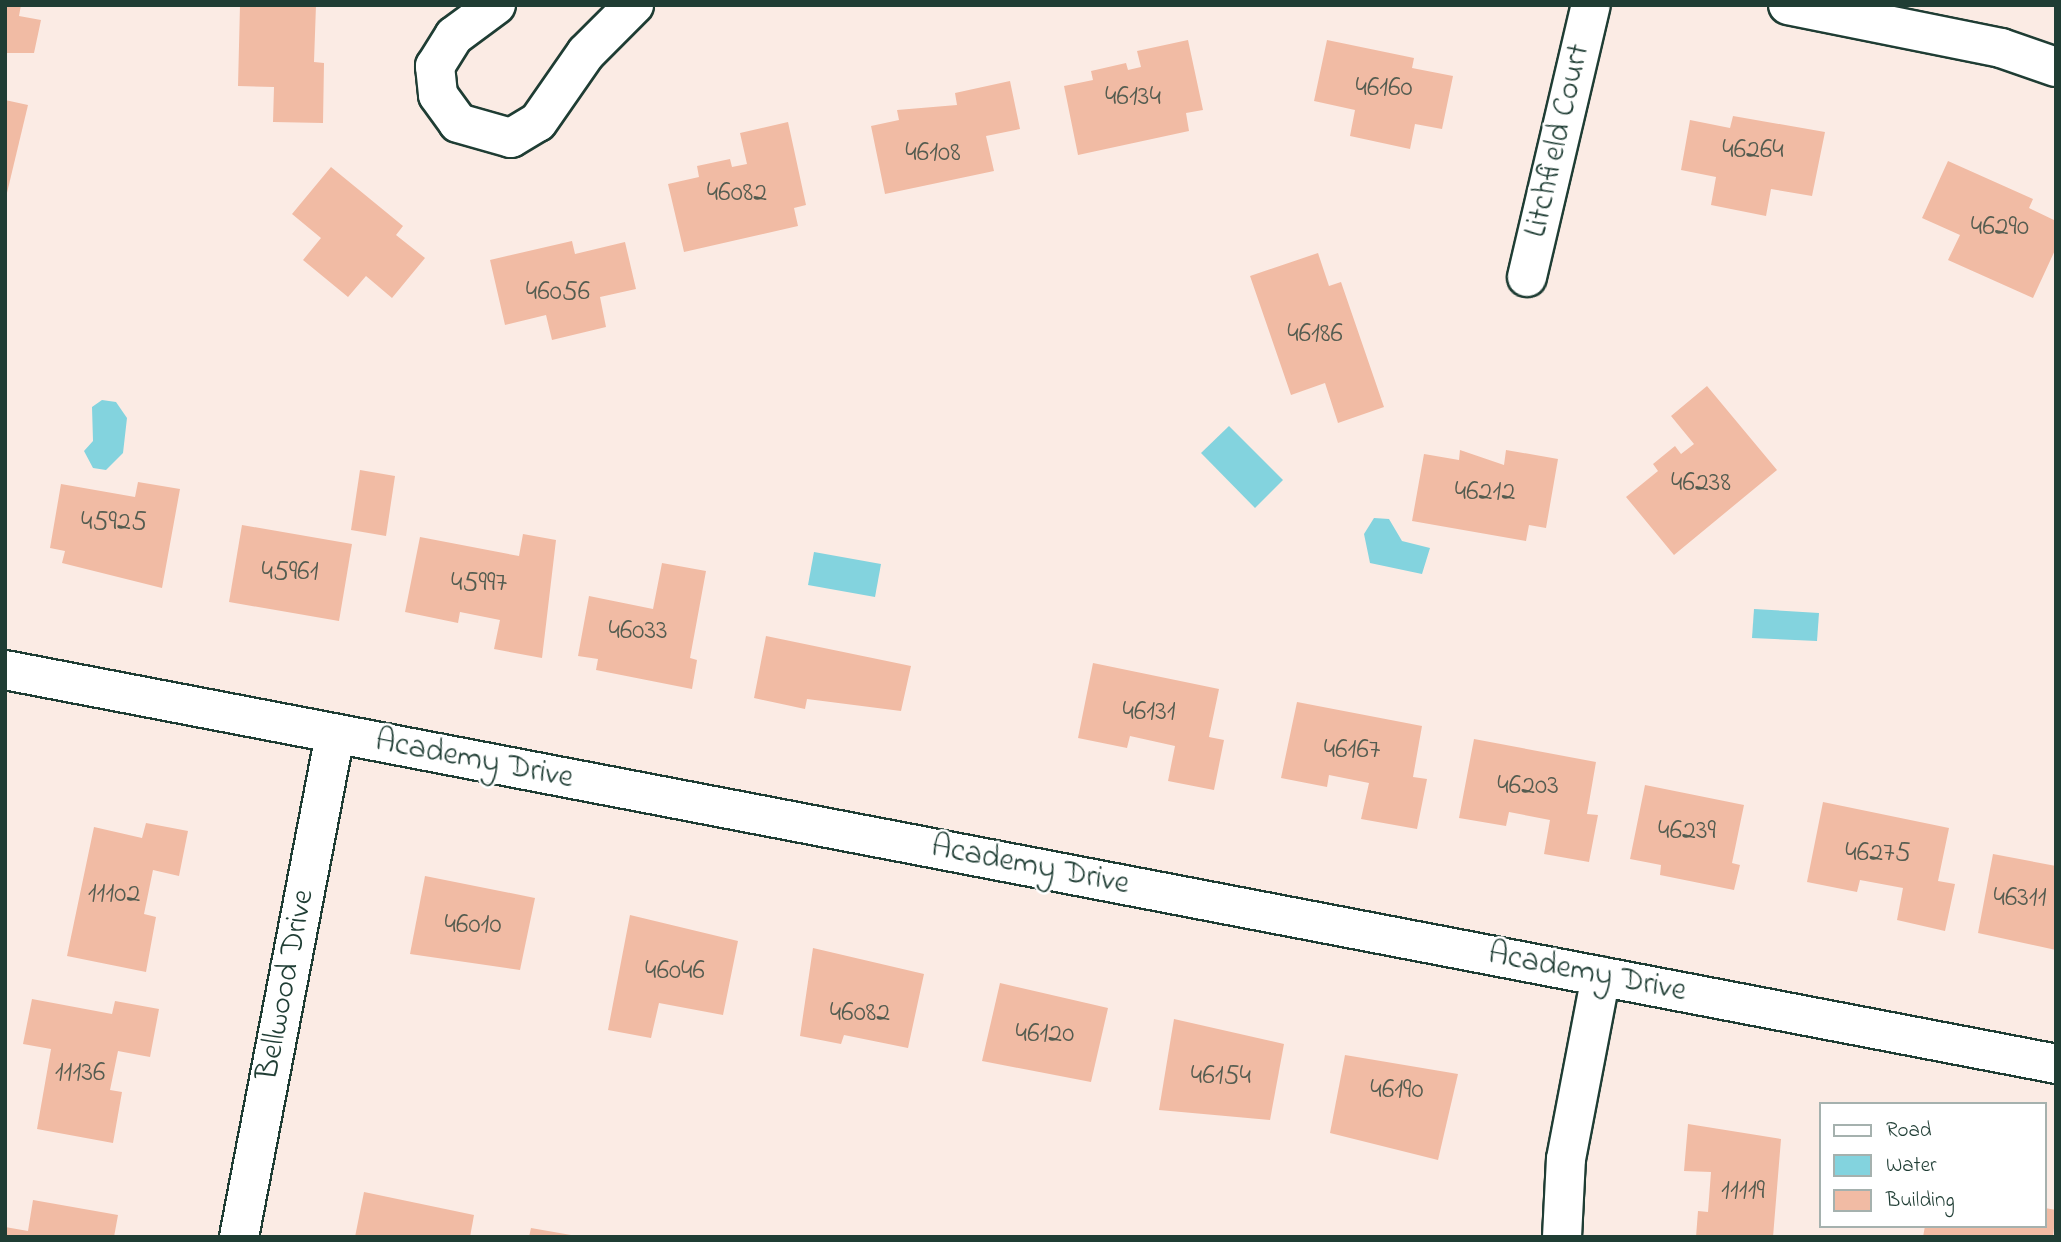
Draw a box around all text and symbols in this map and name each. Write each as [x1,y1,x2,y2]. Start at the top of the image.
street label: Litchfield Court [1518,41,1600,241]
house number: 46160 [1355,72,1413,106]
house number: 46134 [1105,81,1161,115]
house number: 46264 [1722,134,1784,168]
house number: 46108 [905,137,961,171]
house number: 46082 [707,177,767,211]
house number: 46290 [1971,211,2029,245]
house number: 46056 [526,276,590,310]
house number: 46186 [1287,318,1343,352]
house number: 46238 [1671,467,1731,501]
house number: 46212 [1455,476,1515,510]
house number: 45925 [81,506,147,540]
house number: 45961 [261,556,319,590]
house number: 45997 [451,567,507,601]
house number: 46033 [608,615,668,649]
house number: 46131 [1122,696,1176,730]
street label: Academy Drive [372,723,576,799]
house number: 46167 [1324,734,1380,768]
house number: 46203 [1497,770,1559,804]
house number: 46239 [1658,815,1716,849]
street label: Academy Drive [928,829,1132,905]
house number: 46275 [1845,837,1911,871]
house number: 11102 [88,878,140,912]
house number: 46311 [1993,882,2047,916]
street label: Bellwood Drive [250,886,324,1084]
house number: 46010 [445,909,501,943]
street label: Academy Drive [1485,936,1689,1012]
house number: 46046 [645,955,705,989]
house number: 46082 [830,997,890,1031]
house number: 46120 [1016,1018,1074,1052]
house number: 11136 [55,1057,105,1091]
house number: 46154 [1191,1060,1251,1094]
house number: 46190 [1370,1074,1424,1108]
legend [1820,1102,2047,1228]
text: Road [1886,1116,1932,1146]
text: Water [1886,1151,1937,1181]
house number: 11119 [1721,1175,1765,1209]
text: Building [1886,1186,1955,1216]

